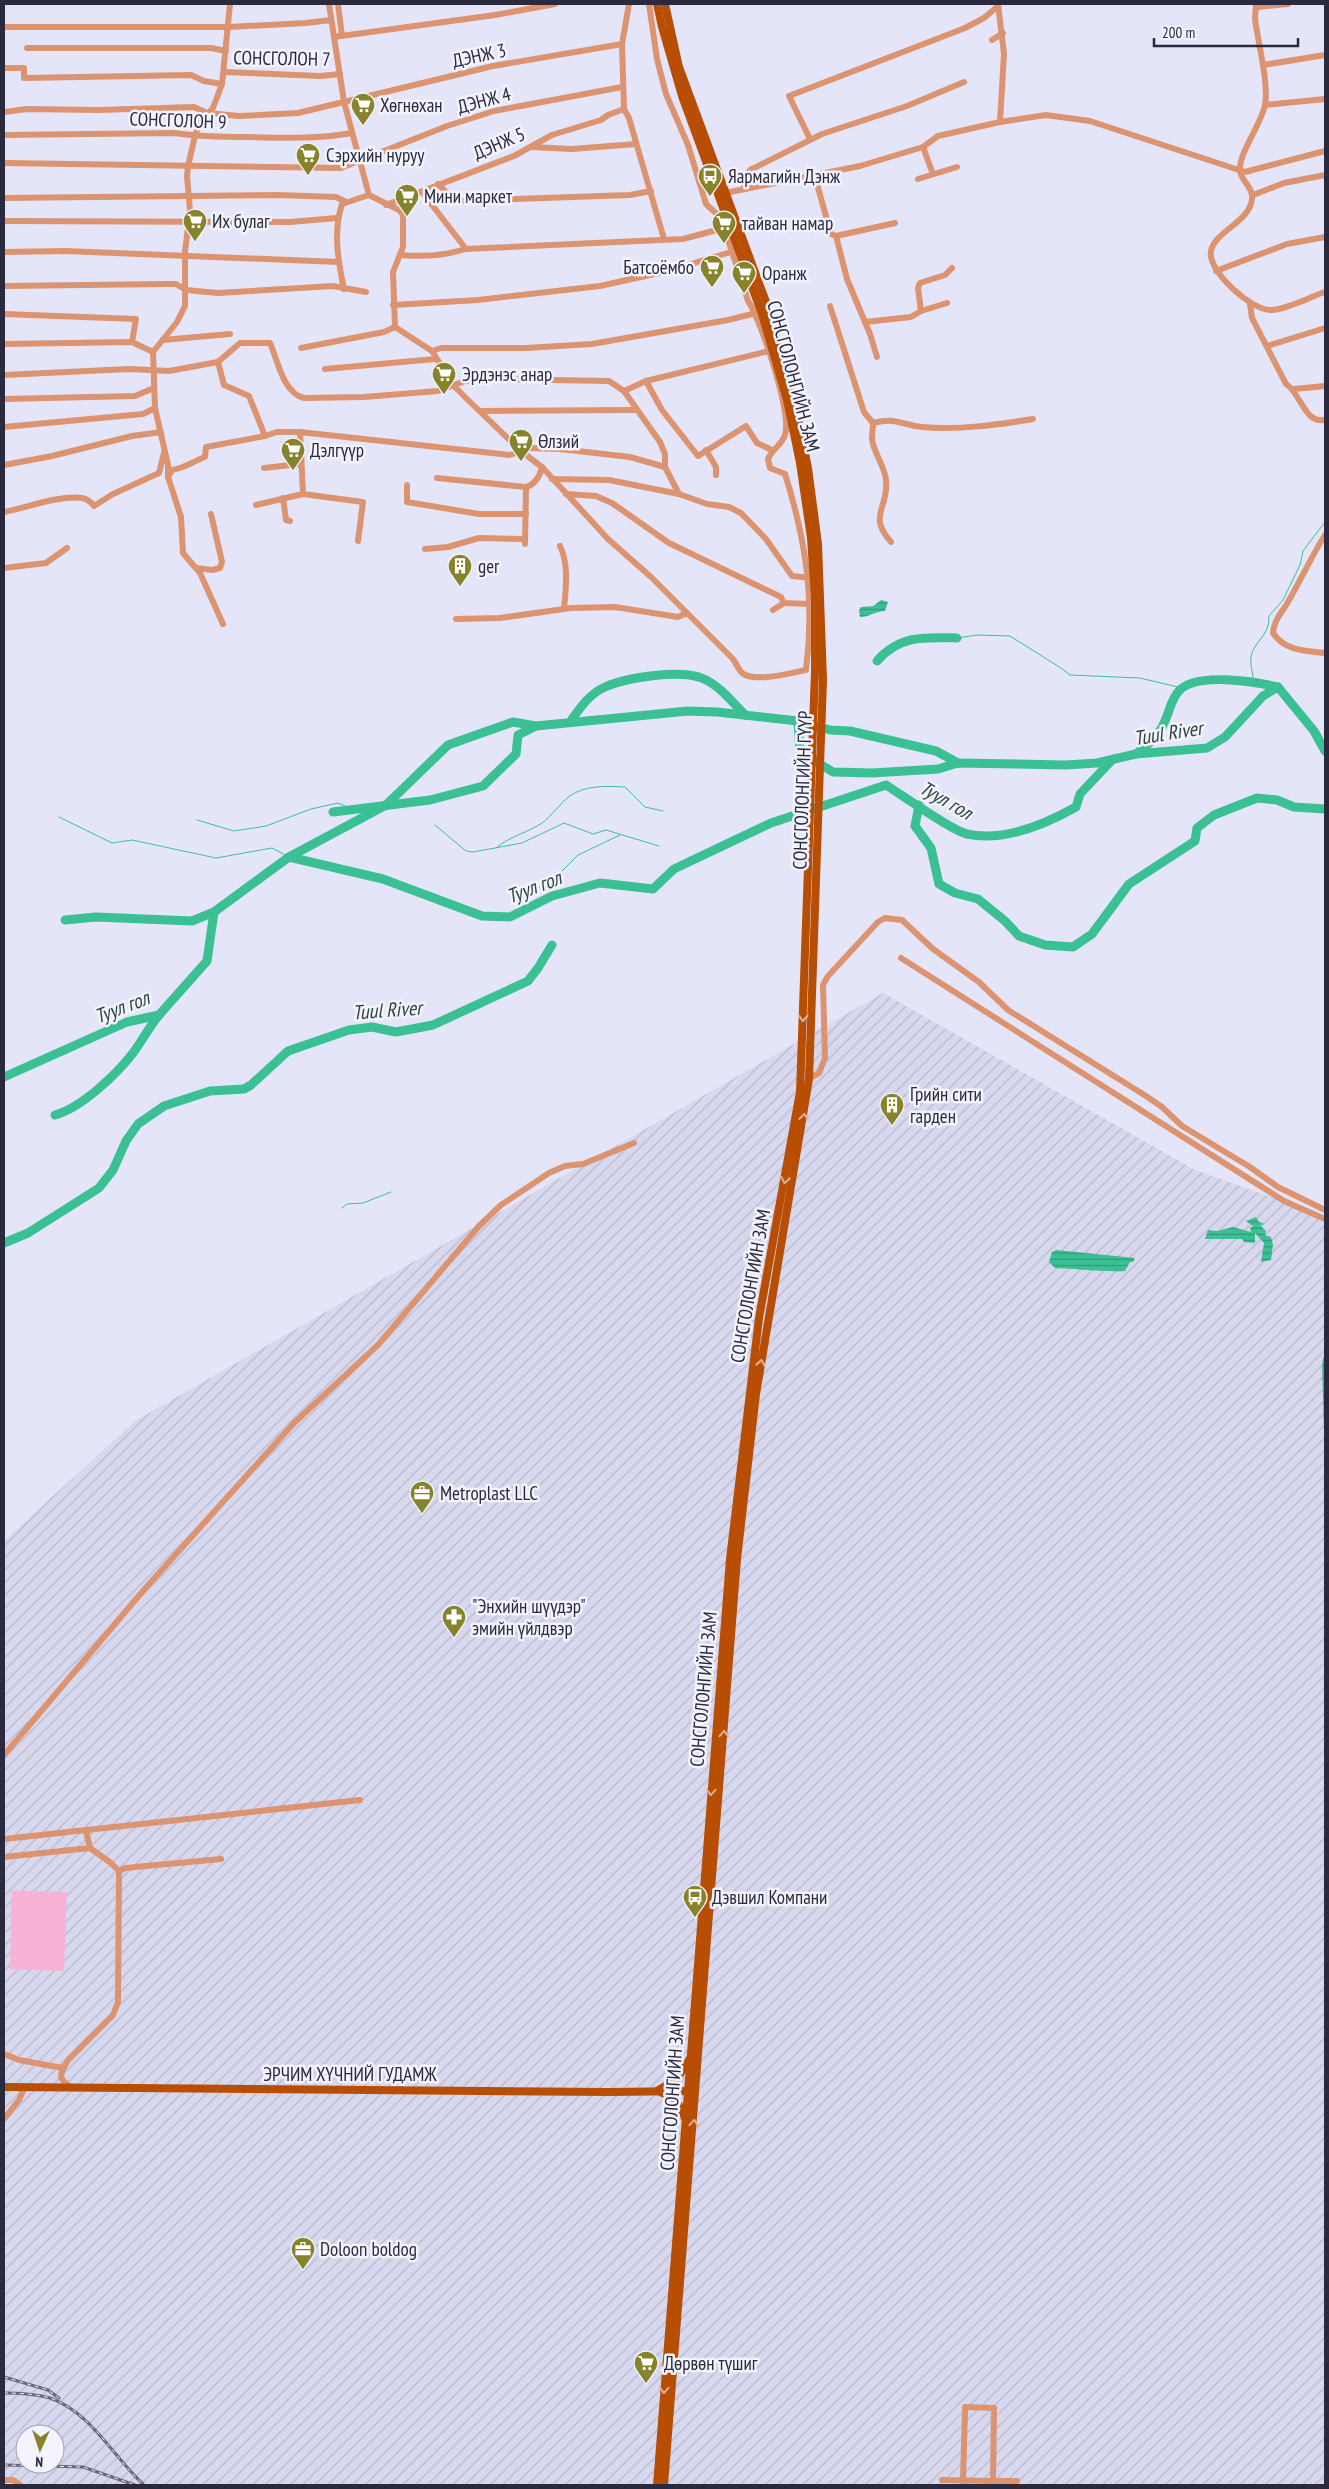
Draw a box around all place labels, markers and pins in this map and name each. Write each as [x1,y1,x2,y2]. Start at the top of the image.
supermarket icon: Хөгнөхан [350,92,376,126]
place label: Хөгнөхан [380,93,443,117]
supermarket icon: Сэрхийн нуруу [295,142,321,176]
place label: Сэрхийн нуруу [326,143,425,167]
bus stop icon: Яармагийн Дэнж [697,163,723,197]
place label: Яармагийн Дэнж [728,164,841,188]
supermarket icon: Мини маркет [394,183,420,217]
place label: Мини маркет [424,184,513,208]
supermarket icon: Их булаг [182,208,208,242]
place label: Их булаг [212,209,270,233]
supermarket icon: тайван намар [711,210,737,244]
place label: тайван намар [742,211,833,235]
supermarket icon: Батсоёмбо [699,254,725,288]
place label: Батсоёмбо [623,255,694,279]
supermarket icon: Оранж [731,260,757,294]
place label: Оранж [762,261,808,285]
supermarket icon: Эрдэнэс анар [431,361,457,395]
place label: Эрдэнэс анар [462,362,552,386]
supermarket icon: Өлзий [508,428,534,462]
place label: Өлзий [538,429,579,453]
supermarket icon: Дэлгүүр [280,437,306,471]
place label: Дэлгүүр [310,438,364,462]
building icon: ger [447,553,473,587]
place label: ger [478,554,500,578]
place label: Грийн сити гарден [910,1082,982,1128]
building icon: Грийн сити гарден [879,1092,905,1126]
office icon: Metroplast LLC [409,1480,435,1514]
place label: Metroplast LLC [440,1481,538,1505]
place label: "Энхийн шүүдэр" эмийн үйлдвэр [472,1594,586,1640]
pharmacy icon: "Энхийн шүүдэр" эмийн үйлдвэр [441,1604,467,1638]
bus stop icon: Дэвшил Компани [682,1884,708,1918]
place label: Дэвшил Компани [712,1885,827,1909]
office icon: Doloon boldog [290,2236,316,2270]
place label: Doloon boldog [320,2237,417,2261]
supermarket icon: Дөрвөн түшиг [633,2350,659,2384]
place label: Дөрвөн түшиг [664,2351,758,2375]

